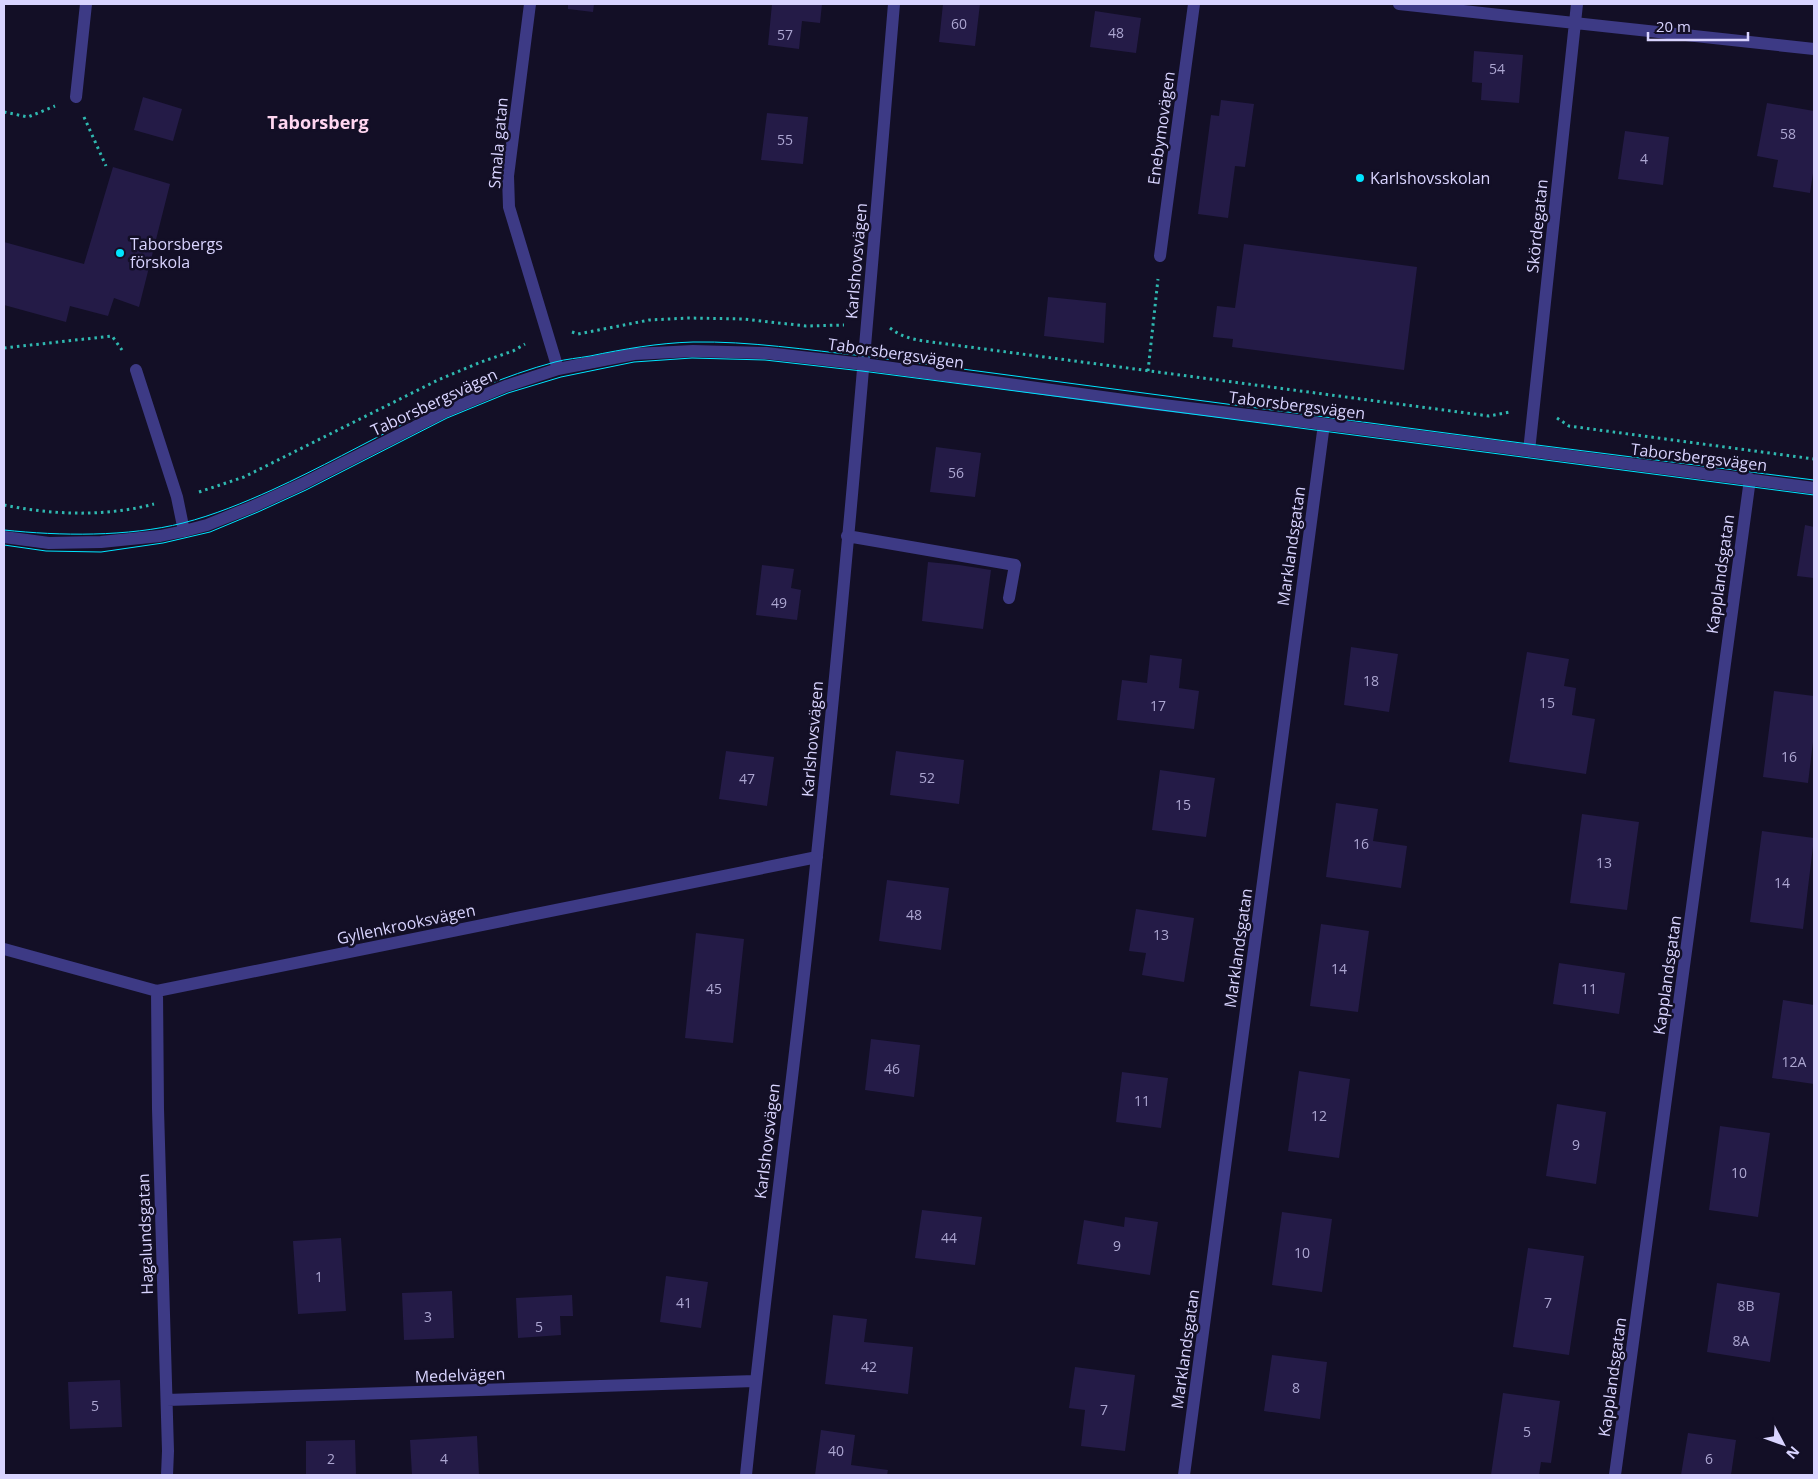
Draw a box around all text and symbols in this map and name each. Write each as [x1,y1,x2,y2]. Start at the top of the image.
scale bar [1648,10,1748,42]
house number: 60 [951,14,967,33]
text: 20 m [1656,16,1691,36]
house number: 48 [1108,23,1124,42]
house number: 57 [777,25,793,44]
house number: 54 [1489,59,1505,78]
street label: Enebymovägen [1142,70,1180,186]
street label: Smala gatan [483,96,513,190]
district label: Taborsberg [267,110,369,134]
house number: 58 [1780,124,1796,143]
house number: 55 [777,130,793,149]
house number: 4 [1640,149,1648,168]
place label: Karlshovsskolan [1370,167,1490,189]
marker: Karlshovsskolan [1354,172,1366,184]
street label: Skördegatan [1521,178,1553,274]
street label: Karlshovsvägen [840,202,872,320]
place label: Taborsbergs förskola [130,233,223,273]
marker: Taborsbergs förskola [114,247,126,259]
street label: Taborsbergsvägen [826,333,966,373]
street label: Taborsbergsvägen [367,363,501,441]
street label: Taborsbergsvägen [1228,386,1366,424]
street label: Taborsbergsvägen [1630,438,1768,476]
house number: 56 [948,463,964,482]
street label: Marklandsgatan [1272,485,1310,607]
street label: Kapplandsgatan [1701,513,1739,635]
house number: 49 [771,593,787,612]
house number: 18 [1363,671,1379,690]
street label: Karlshovsvägen [796,680,828,798]
house number: 15 [1539,693,1555,712]
house number: 17 [1150,696,1166,715]
house number: 16 [1781,747,1797,766]
house number: 52 [919,768,935,787]
house number: 47 [739,769,755,788]
house number: 15 [1175,795,1191,814]
house number: 16 [1353,834,1369,853]
house number: 13 [1596,853,1612,872]
house number: 14 [1774,873,1790,892]
street label: Marklandsgatan [1219,887,1257,1009]
street label: Gyllenkrooksvägen [335,899,477,949]
house number: 48 [906,905,922,924]
street label: Kapplandsgatan [1648,914,1686,1036]
house number: 13 [1153,925,1169,944]
house number: 14 [1331,959,1347,978]
house number: 45 [706,979,722,998]
house number: 11 [1581,979,1597,998]
house number: 12A [1782,1052,1807,1071]
house number: 46 [884,1059,900,1078]
street label: Karlshovsvägen [749,1082,785,1200]
house number: 11 [1134,1091,1150,1110]
house number: 12 [1311,1106,1327,1125]
house number: 9 [1572,1135,1580,1154]
house number: 10 [1731,1163,1747,1182]
street label: Hagalundsgatan [132,1173,158,1295]
house number: 44 [941,1228,957,1247]
house number: 9 [1113,1236,1121,1255]
house number: 10 [1294,1243,1310,1262]
house number: 1 [315,1267,323,1286]
street label: Marklandsgatan [1166,1288,1204,1410]
house number: 41 [676,1293,692,1312]
house number: 7 [1544,1293,1552,1312]
house number: 8B [1737,1296,1755,1315]
house number: 3 [424,1307,432,1326]
street label: Kapplandsgatan [1593,1316,1631,1438]
house number: 5 [535,1317,543,1336]
house number: 8A [1733,1331,1750,1350]
house number: 42 [861,1357,877,1376]
street label: Medelvägen [414,1362,506,1388]
house number: 8 [1292,1378,1300,1397]
house number: 5 [91,1396,99,1415]
house number: 7 [1100,1400,1108,1419]
north arrow [1758,1419,1808,1469]
house number: 5 [1523,1422,1531,1441]
house number: 40 [828,1441,844,1460]
text: N [1782,1442,1804,1463]
house number: 2 [327,1449,335,1468]
house number: 4 [440,1449,448,1468]
house number: 6 [1705,1449,1713,1468]

